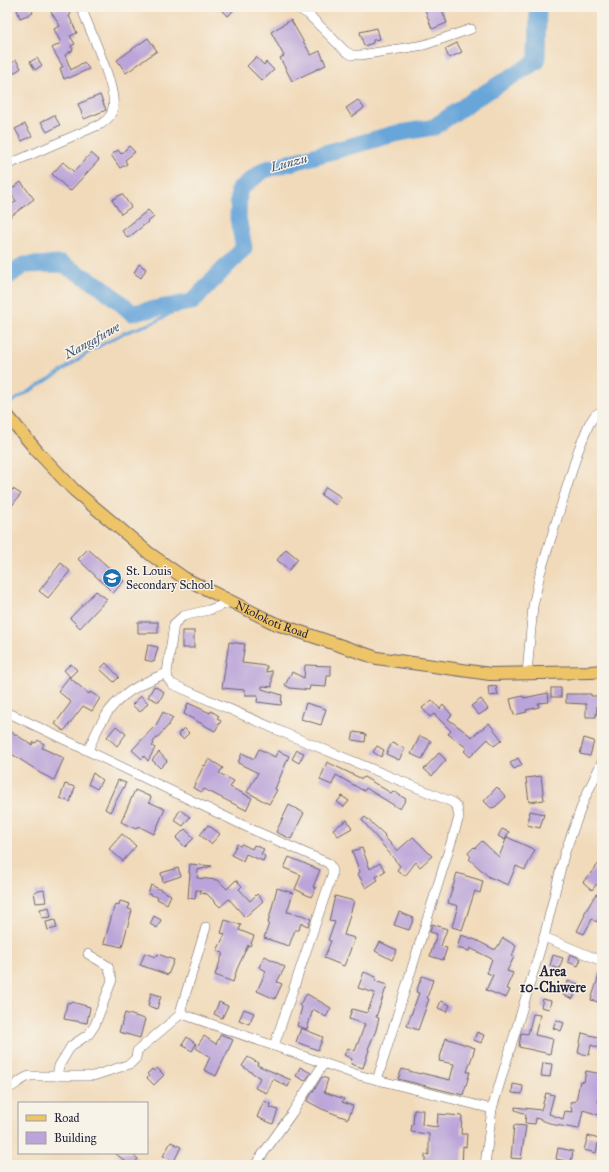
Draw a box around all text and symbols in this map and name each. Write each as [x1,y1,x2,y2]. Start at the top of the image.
water label: Lunzu [268,150,309,176]
water label: Nangafuwe [60,319,124,363]
place label: St. Louis Secondary School [126,564,214,592]
school or university icon: St. Louis Secondary School [101,567,123,589]
street label: Nkolokoti Road [233,598,310,641]
district label: Area 10-Chiwere [520,963,586,996]
legend [18,1102,148,1154]
text: Road [54,1111,80,1125]
text: Building [54,1131,97,1146]

